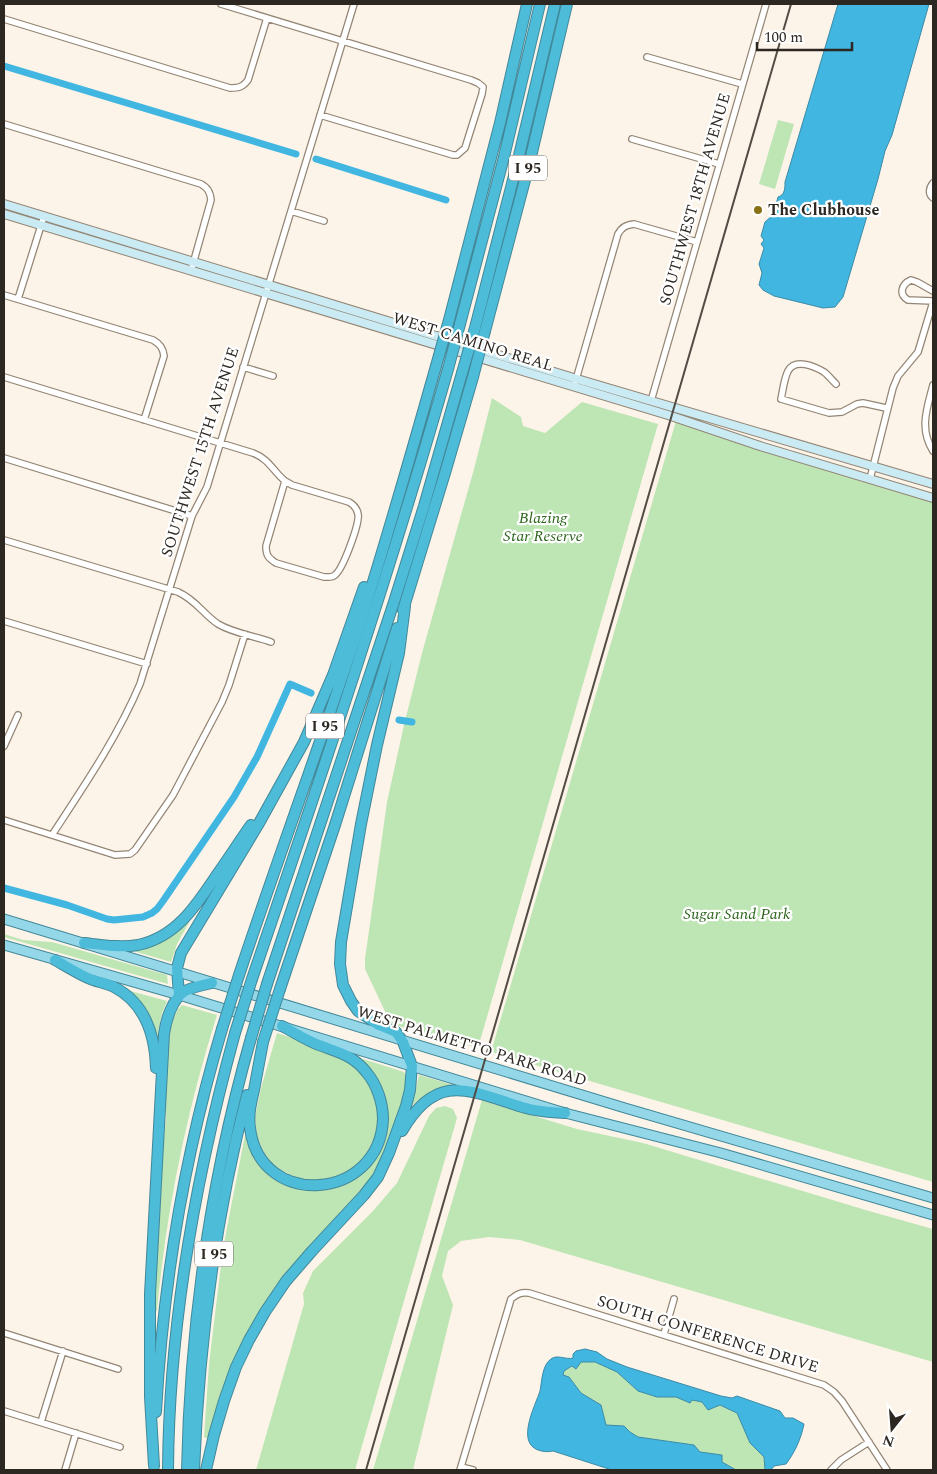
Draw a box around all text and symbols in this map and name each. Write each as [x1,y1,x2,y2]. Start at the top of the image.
scale bar [757,20,852,52]
text: 100 m [764,26,803,49]
street label: SOUTHWEST 18TH AVENUE [653,90,737,308]
road number: I 95 [509,156,547,180]
place label: The Clubhouse [768,198,879,222]
marker: The Clubhouse [752,204,764,216]
street label: WEST CAMINO REAL [390,306,556,378]
street label: SOUTHWEST 15TH AVENUE [155,344,245,560]
park label: Blazing Star Reserve [503,506,583,548]
road number: I 95 [306,714,344,738]
park label: Sugar Sand Park [683,902,791,926]
street label: WEST PALMETTO PARK ROAD [354,1000,590,1092]
road number: I 95 [195,1242,233,1266]
street label: SOUTH CONFERENCE DRIVE [594,1289,822,1379]
north arrow [867,1404,917,1454]
text: N [880,1429,897,1453]

